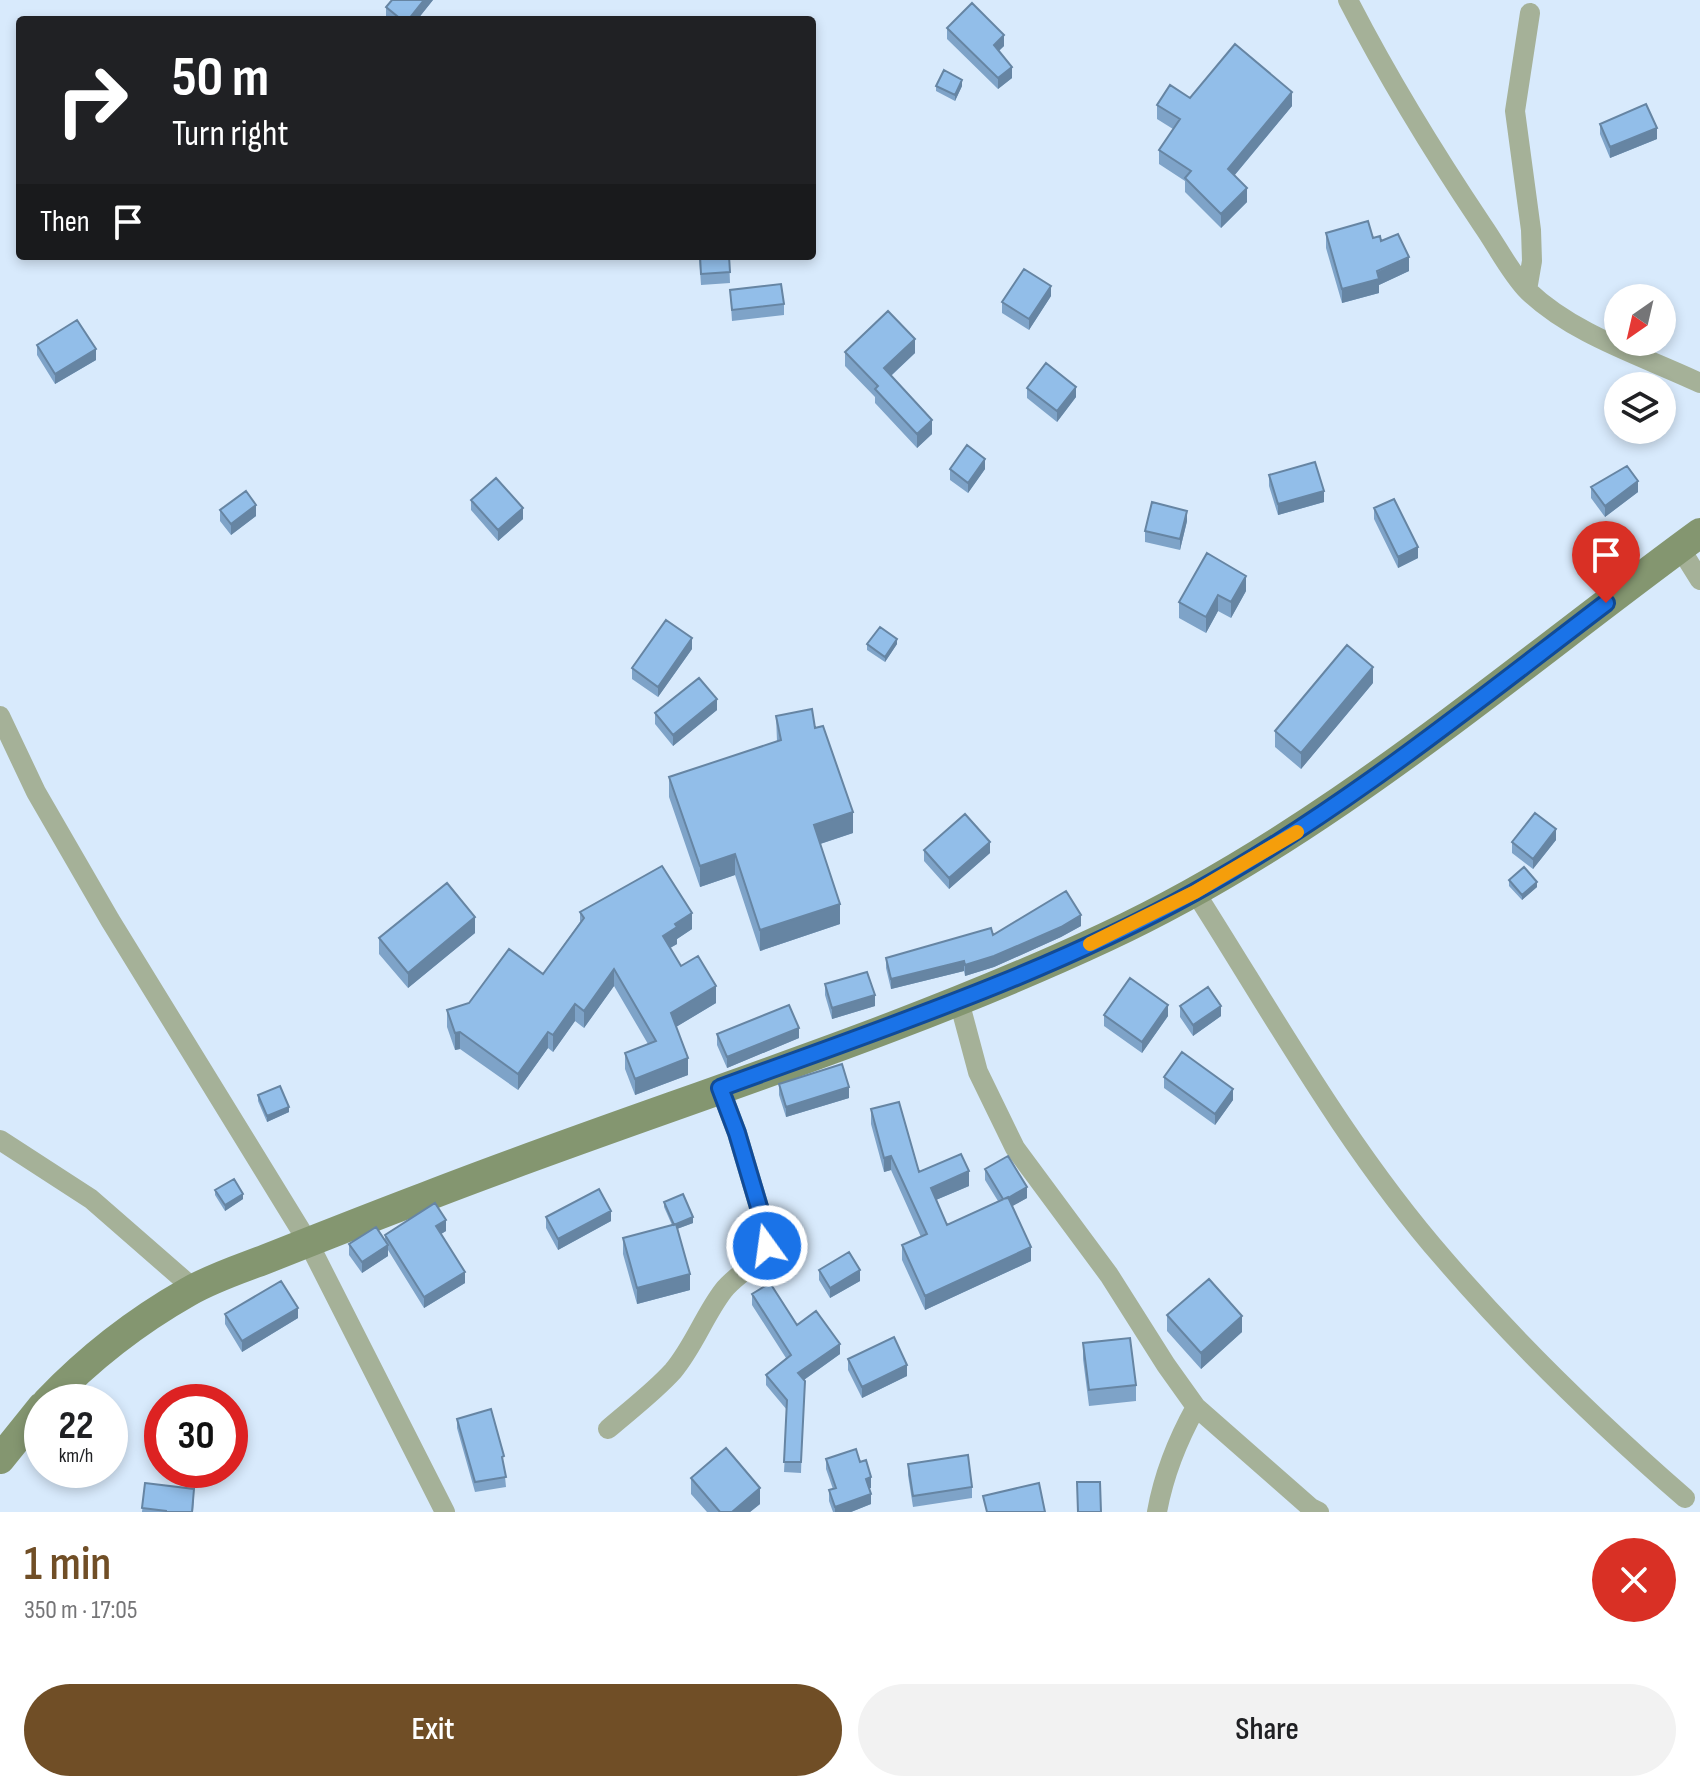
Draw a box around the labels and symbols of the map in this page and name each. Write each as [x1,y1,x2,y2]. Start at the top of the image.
north arrow [1604,284,1676,356]
pin [1572,521,1640,603]
position arrow [725,1204,809,1288]
speed limit sign: 30 [144,1384,248,1488]

